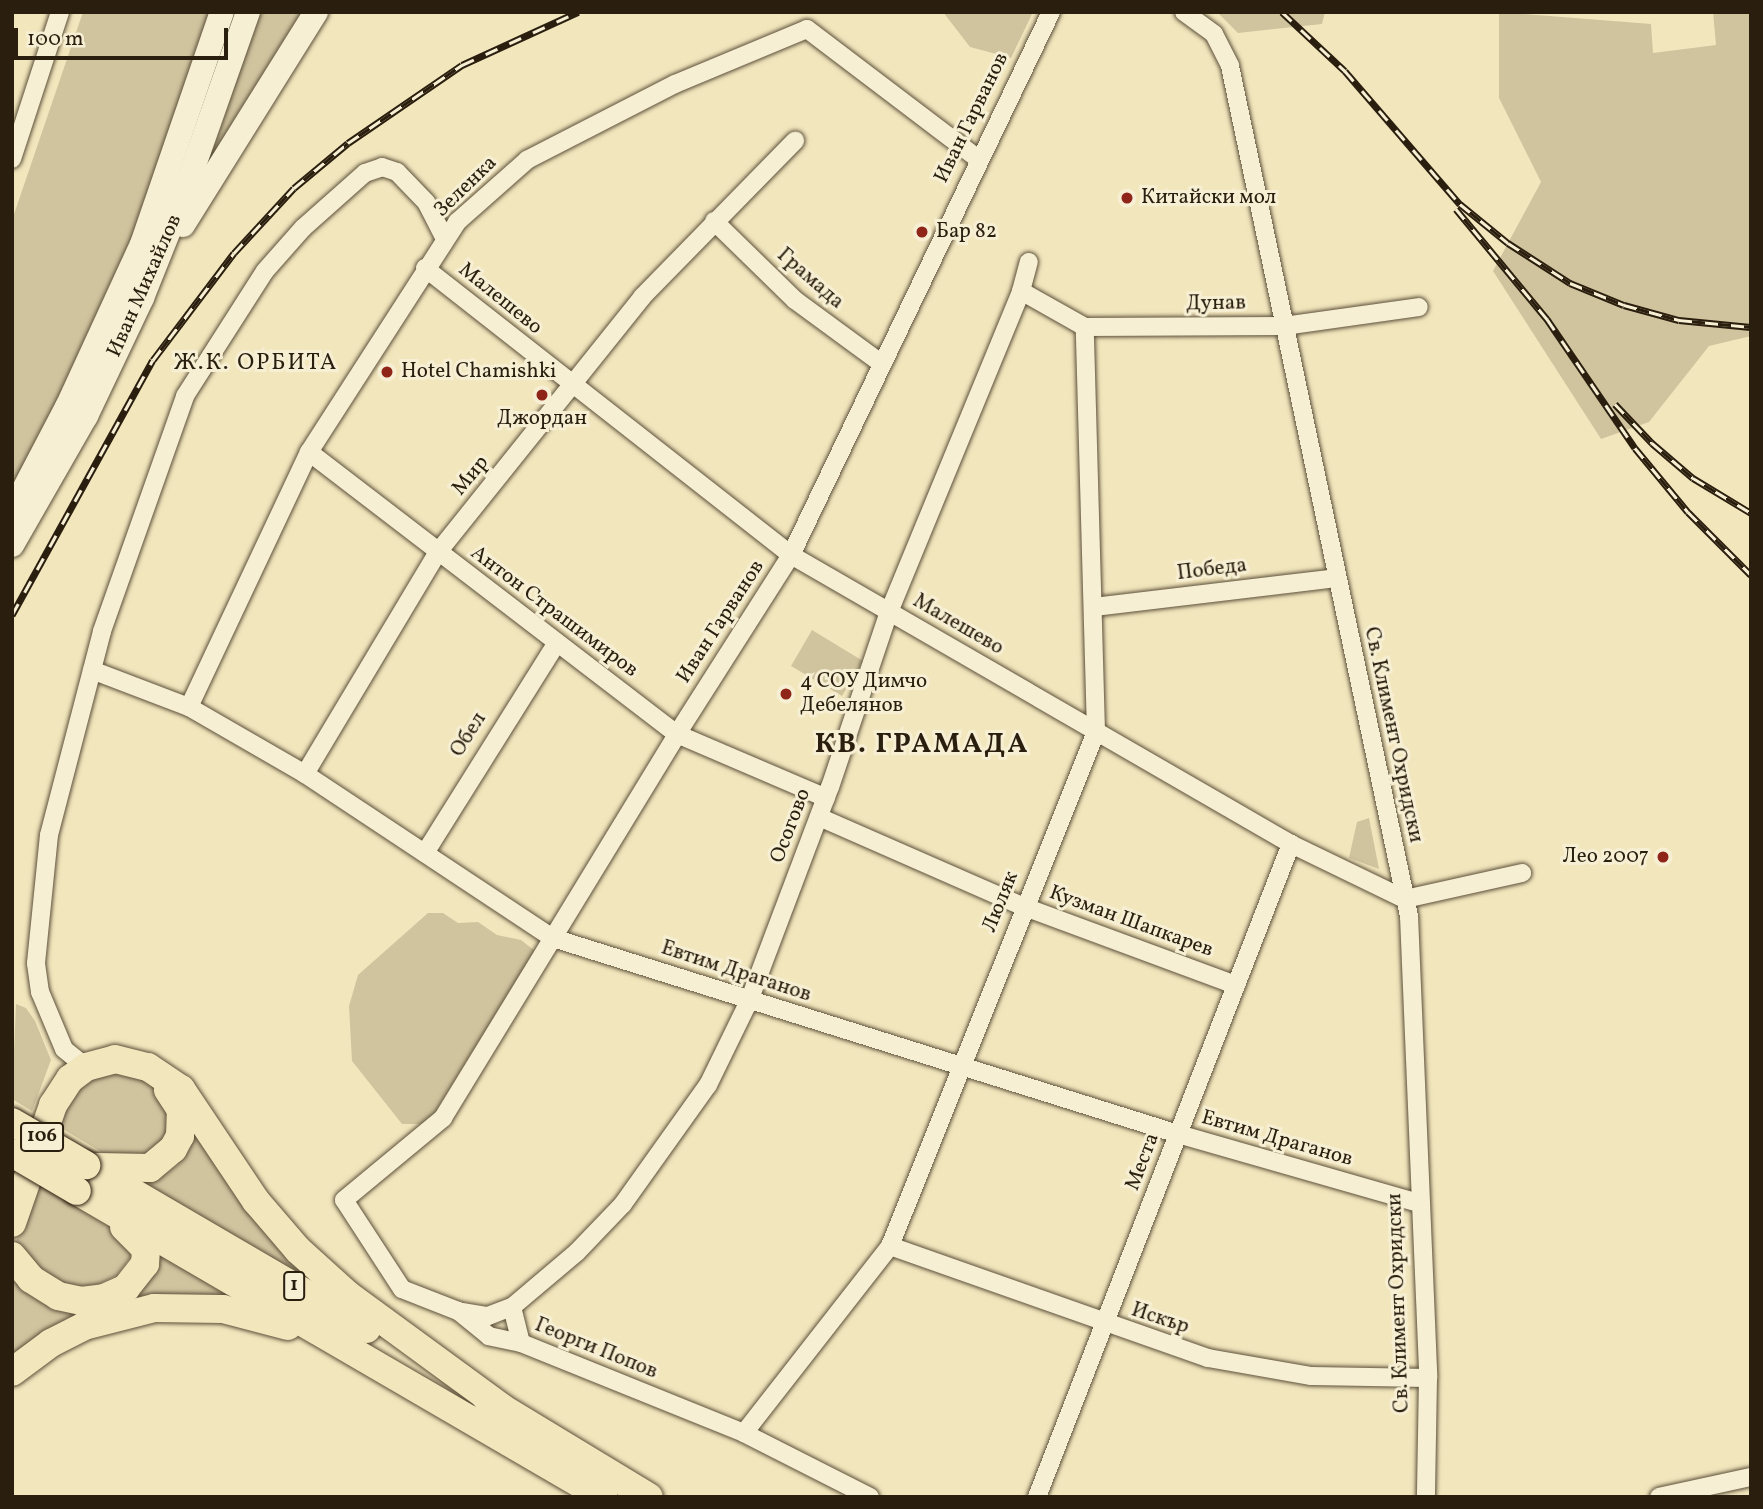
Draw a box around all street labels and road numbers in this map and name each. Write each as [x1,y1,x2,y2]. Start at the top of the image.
street label: Иван Гарванов [930,49,1014,187]
street label: Зеленка [429,151,503,223]
street label: Иван Михайлов [102,211,188,361]
street label: Грамада [771,243,849,315]
street label: Малешево [453,258,547,340]
street label: Дунав [1186,291,1246,317]
street label: Мир [447,451,495,501]
street label: Антон Страшимиров [465,541,643,683]
street label: Победа [1176,553,1248,587]
street label: Иван Гарванов [672,556,770,688]
street label: Малешево [908,589,1008,661]
street label: Св. Климент Охридски [1358,625,1428,845]
street label: Обел [446,708,492,762]
street label: Осогово [765,785,817,867]
street label: Люляк [977,868,1025,936]
street label: Кузман Шапкарев [1046,881,1216,963]
street label: Евтим Драганов [658,936,814,1008]
street label: Евтим Драганов [1198,1105,1356,1173]
road number: 106 [19,1121,65,1152]
street label: Места [1121,1130,1165,1194]
street label: Св. Климент Охридски [1383,1193,1415,1413]
road number: 1 [282,1270,306,1302]
street label: Искър [1128,1298,1192,1340]
street label: Георги Попов [531,1313,661,1385]

